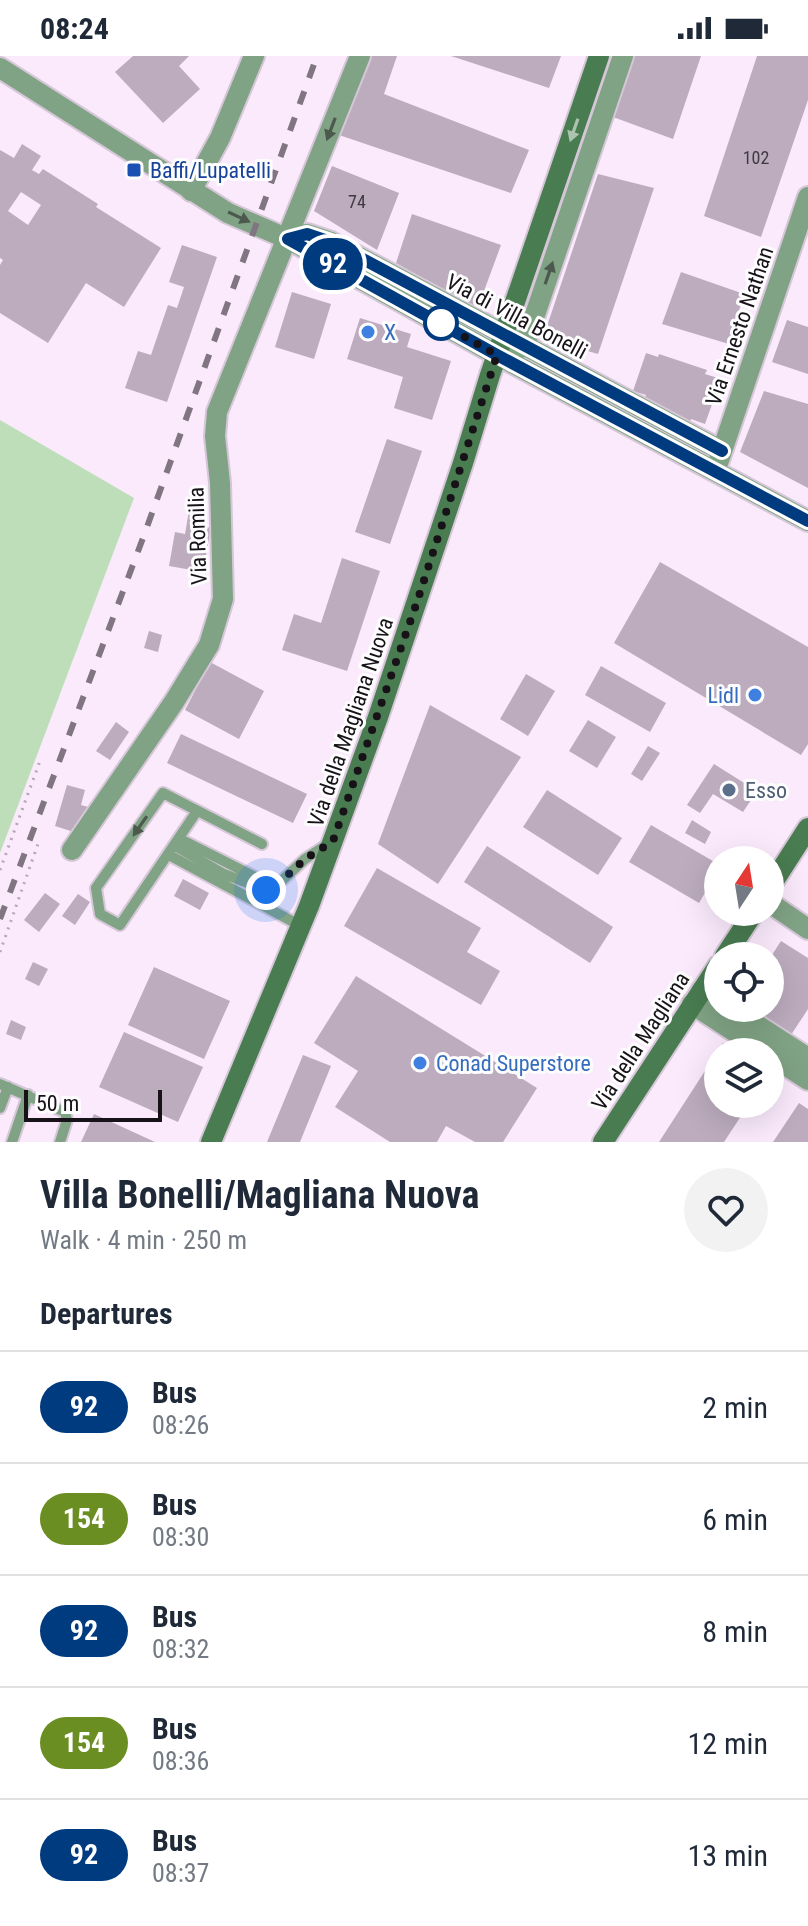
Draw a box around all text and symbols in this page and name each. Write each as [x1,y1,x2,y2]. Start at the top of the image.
text: 08:24 [40,11,109,46]
one-way arrow [324,117,337,141]
one-way arrow [568,118,580,142]
house number: 102 [743,147,769,168]
place label: Baffi/Lupatelli [150,158,271,183]
marker: Baffi/Lupatelli [125,161,143,179]
house number: 74 [348,191,366,212]
one-way arrow [227,211,250,224]
line badge: 92 [297,238,369,290]
street label: Via Ernesto Nathan [701,243,778,409]
text: 92 [319,247,347,280]
one-way arrow [543,261,555,285]
street label: Via di Villa Bonelli [442,269,592,364]
unlabelled marker [424,306,458,340]
place label: X [384,320,396,345]
marker: X [359,323,377,341]
street label: Via Romilia [183,487,212,585]
street label: Via della Magliana Nuova [303,614,398,830]
place label: Lidl [708,683,739,708]
marker: Lidl [746,686,764,704]
place label: Esso [745,778,787,803]
marker: Esso [720,781,738,799]
one-way arrow [133,815,148,836]
north arrow [704,846,784,926]
map controls [704,846,784,1118]
your location [246,870,286,910]
button: locate [704,942,784,1022]
street label: Via della Magliana [586,967,694,1115]
button: layers [704,1038,784,1118]
place label: Conad Superstore [436,1051,591,1076]
marker: Conad Superstore [411,1054,429,1072]
scale bar [24,1086,162,1122]
text: 50 m [36,1091,79,1116]
button: heart [684,1168,768,1252]
text: Villa Bonelli/Magliana Nuova [40,1173,479,1217]
text: Walk · 4 min · 250 m [40,1225,247,1255]
text: Departures [40,1296,173,1331]
text: Bus [152,1375,197,1410]
text: 92 [70,1390,98,1423]
text: 2 min [702,1390,768,1425]
text: 08:26 [152,1410,209,1440]
text: Bus [152,1487,197,1522]
text: 154 [63,1502,105,1535]
text: 6 min [702,1502,768,1537]
text: 08:30 [152,1522,209,1552]
text: Bus [152,1599,197,1634]
text: 92 [70,1614,98,1647]
text: 8 min [702,1614,768,1649]
text: 08:32 [152,1634,209,1664]
text: Bus [152,1711,197,1746]
text: 154 [63,1726,105,1759]
text: 12 min [687,1726,768,1761]
text: 08:36 [152,1746,209,1776]
text: Bus [152,1823,197,1858]
text: 92 [70,1838,98,1871]
text: 13 min [687,1838,768,1873]
text: 08:37 [152,1858,209,1888]

